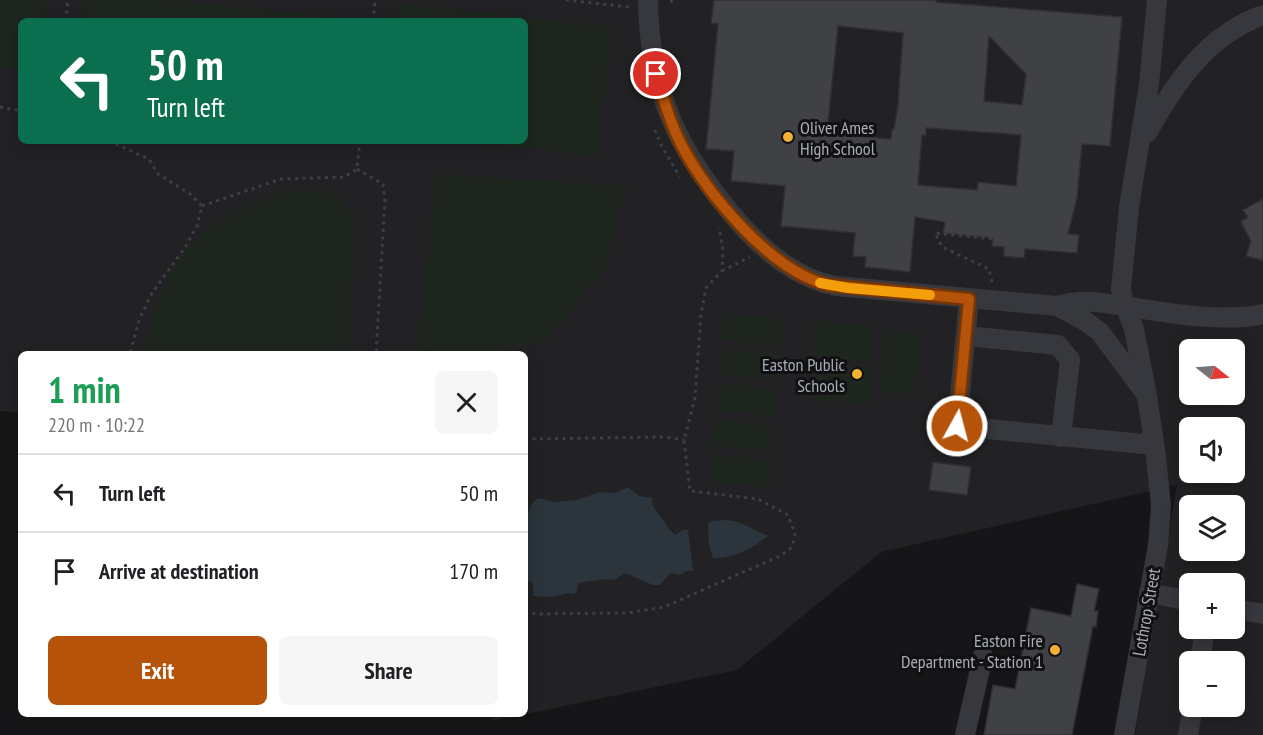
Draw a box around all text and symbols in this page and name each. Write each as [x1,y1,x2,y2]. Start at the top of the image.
text: 50 m [147,37,224,92]
icon: left [48,42,126,120]
pin [630,48,681,99]
icon: arrive [639,57,672,90]
text: Turn left [147,90,225,124]
place label: Oliver Ames High School [800,116,876,160]
marker: Oliver Ames High School [781,130,795,144]
north arrow [1179,339,1245,405]
map controls [1179,339,1245,717]
place label: Easton Public Schools [762,353,846,397]
text: 1 min [48,366,121,413]
marker: Easton Public Schools [850,367,864,381]
button: close [435,371,498,434]
position arrow [925,394,989,458]
text: 220 m · 10:22 [48,412,145,438]
button: sound [1179,417,1245,483]
icon: left [48,477,81,510]
text: Turn left [99,479,165,507]
text: 50 m [459,479,498,507]
button: layers [1179,495,1245,561]
icon: arrive [48,555,81,588]
text: Arrive at destination [99,557,259,585]
text: 170 m [449,557,498,585]
street label: Lothrop Street [1127,566,1165,658]
button: + [1179,573,1245,639]
place label: Easton Fire Department - Station 1 [901,629,1043,673]
button: Exit [48,636,267,705]
button: Share [279,636,498,705]
marker: Easton Fire Department - Station 1 [1048,643,1062,657]
button: − [1179,651,1245,717]

